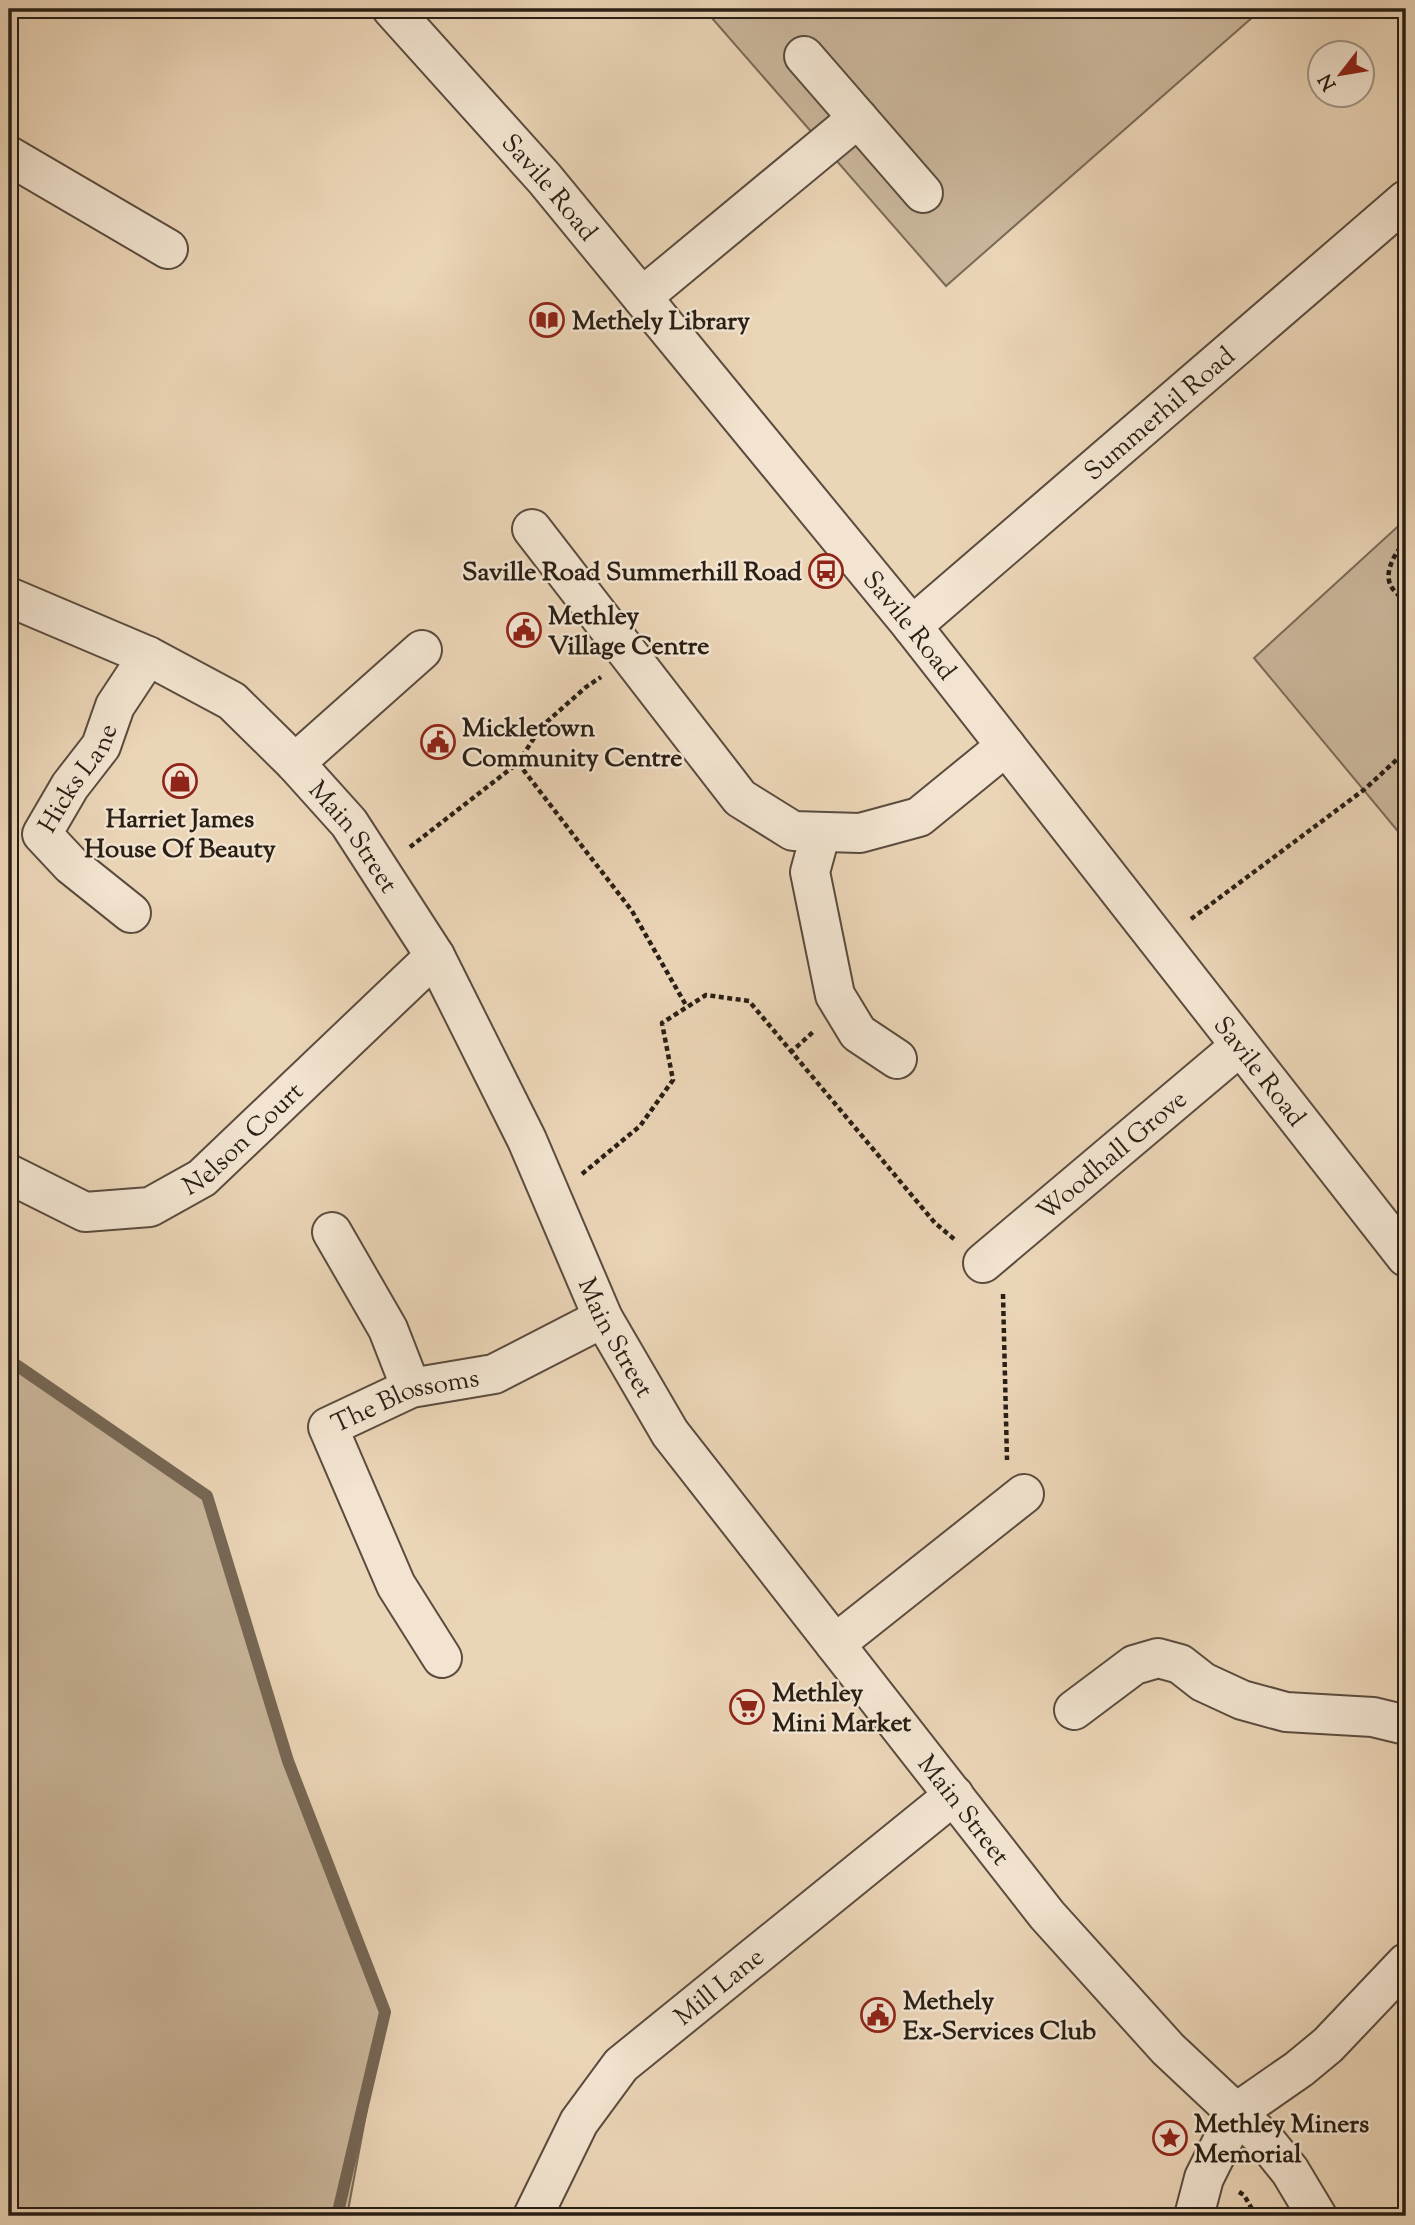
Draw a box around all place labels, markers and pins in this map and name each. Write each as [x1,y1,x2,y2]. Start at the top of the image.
library icon: Methely Library [528,301,566,339]
place label: Methely Library [572,304,750,341]
bus stop icon: Saville Road Summerhill Road [807,552,845,590]
place label: Saville Road Summerhill Road [462,555,802,592]
place label: Methley Village Centre [548,599,709,666]
public building icon: Methley Village Centre [505,611,543,649]
place label: Mickletown Community Centre [462,711,682,778]
public building icon: Mickletown Community Centre [419,723,457,761]
shop icon: Harriet James House Of Beauty [161,762,199,800]
place label: Harriet James House Of Beauty [84,802,276,869]
place label: Methley Mini Market [772,1676,911,1743]
supermarket icon: Methley Mini Market [728,1688,766,1726]
place label: Methely Ex-Services Club [903,1984,1096,2051]
public building icon: Methely Ex-Services Club [859,1996,897,2034]
place label: Methley Miners Memorial [1194,2107,1369,2174]
place icon: Methley Miners Memorial [1151,2119,1189,2157]

